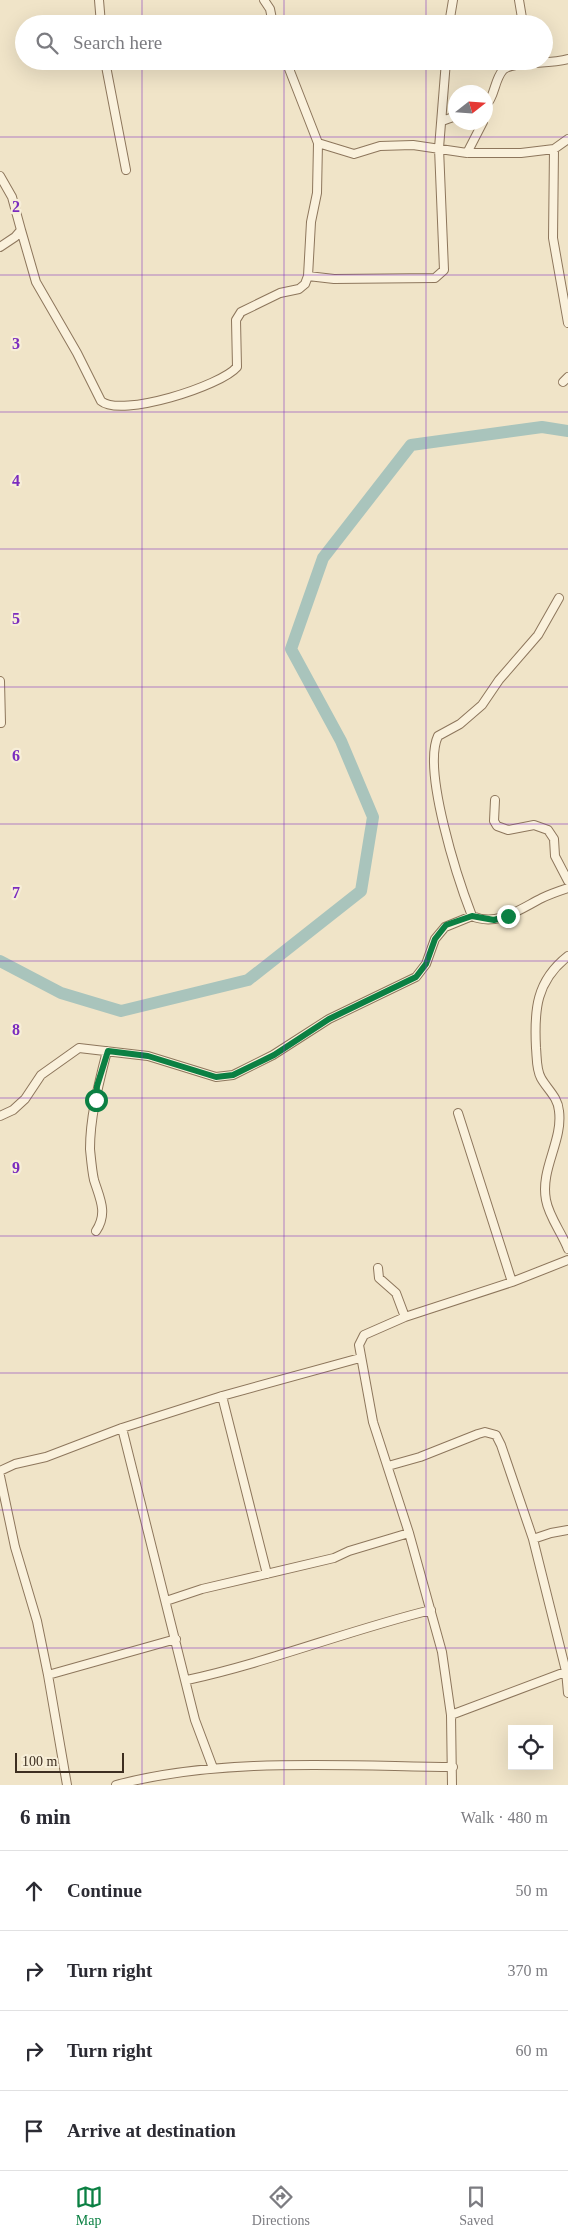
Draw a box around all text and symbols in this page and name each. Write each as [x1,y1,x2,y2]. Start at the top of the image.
search box [15,15,553,70]
icon: search [33,29,61,57]
text: Search here [73,32,162,53]
north arrow [448,85,493,130]
text: 2 [12,198,20,215]
text: 3 [12,335,20,352]
text: 4 [12,472,20,489]
text: 5 [12,610,20,627]
text: 6 [12,747,20,764]
text: 7 [12,884,20,901]
route end [497,905,520,928]
text: 8 [12,1021,20,1038]
route start [85,1089,108,1112]
text: 9 [12,1159,20,1176]
map controls [508,1725,553,1770]
button: locate [508,1725,553,1770]
scale bar [15,1750,124,1773]
text: 100 m [22,1754,57,1769]
text: 6 min [20,1805,71,1829]
text: Walk · 480 m [461,1809,548,1826]
icon: ahead [20,1877,48,1905]
text: Continue [67,1880,142,1901]
text: 50 m [516,1882,548,1899]
icon: right [20,1957,48,1985]
text: Turn right [67,1960,152,1981]
text: 370 m [508,1962,548,1979]
icon: right [20,2037,48,2065]
text: Turn right [67,2040,152,2061]
text: 60 m [516,2042,548,2059]
icon: arrive [20,2117,48,2145]
text: Arrive at destination [67,2120,236,2141]
tab: Map [75,2183,103,2229]
tab: Directions [252,2183,310,2229]
tab: Saved [459,2183,493,2229]

